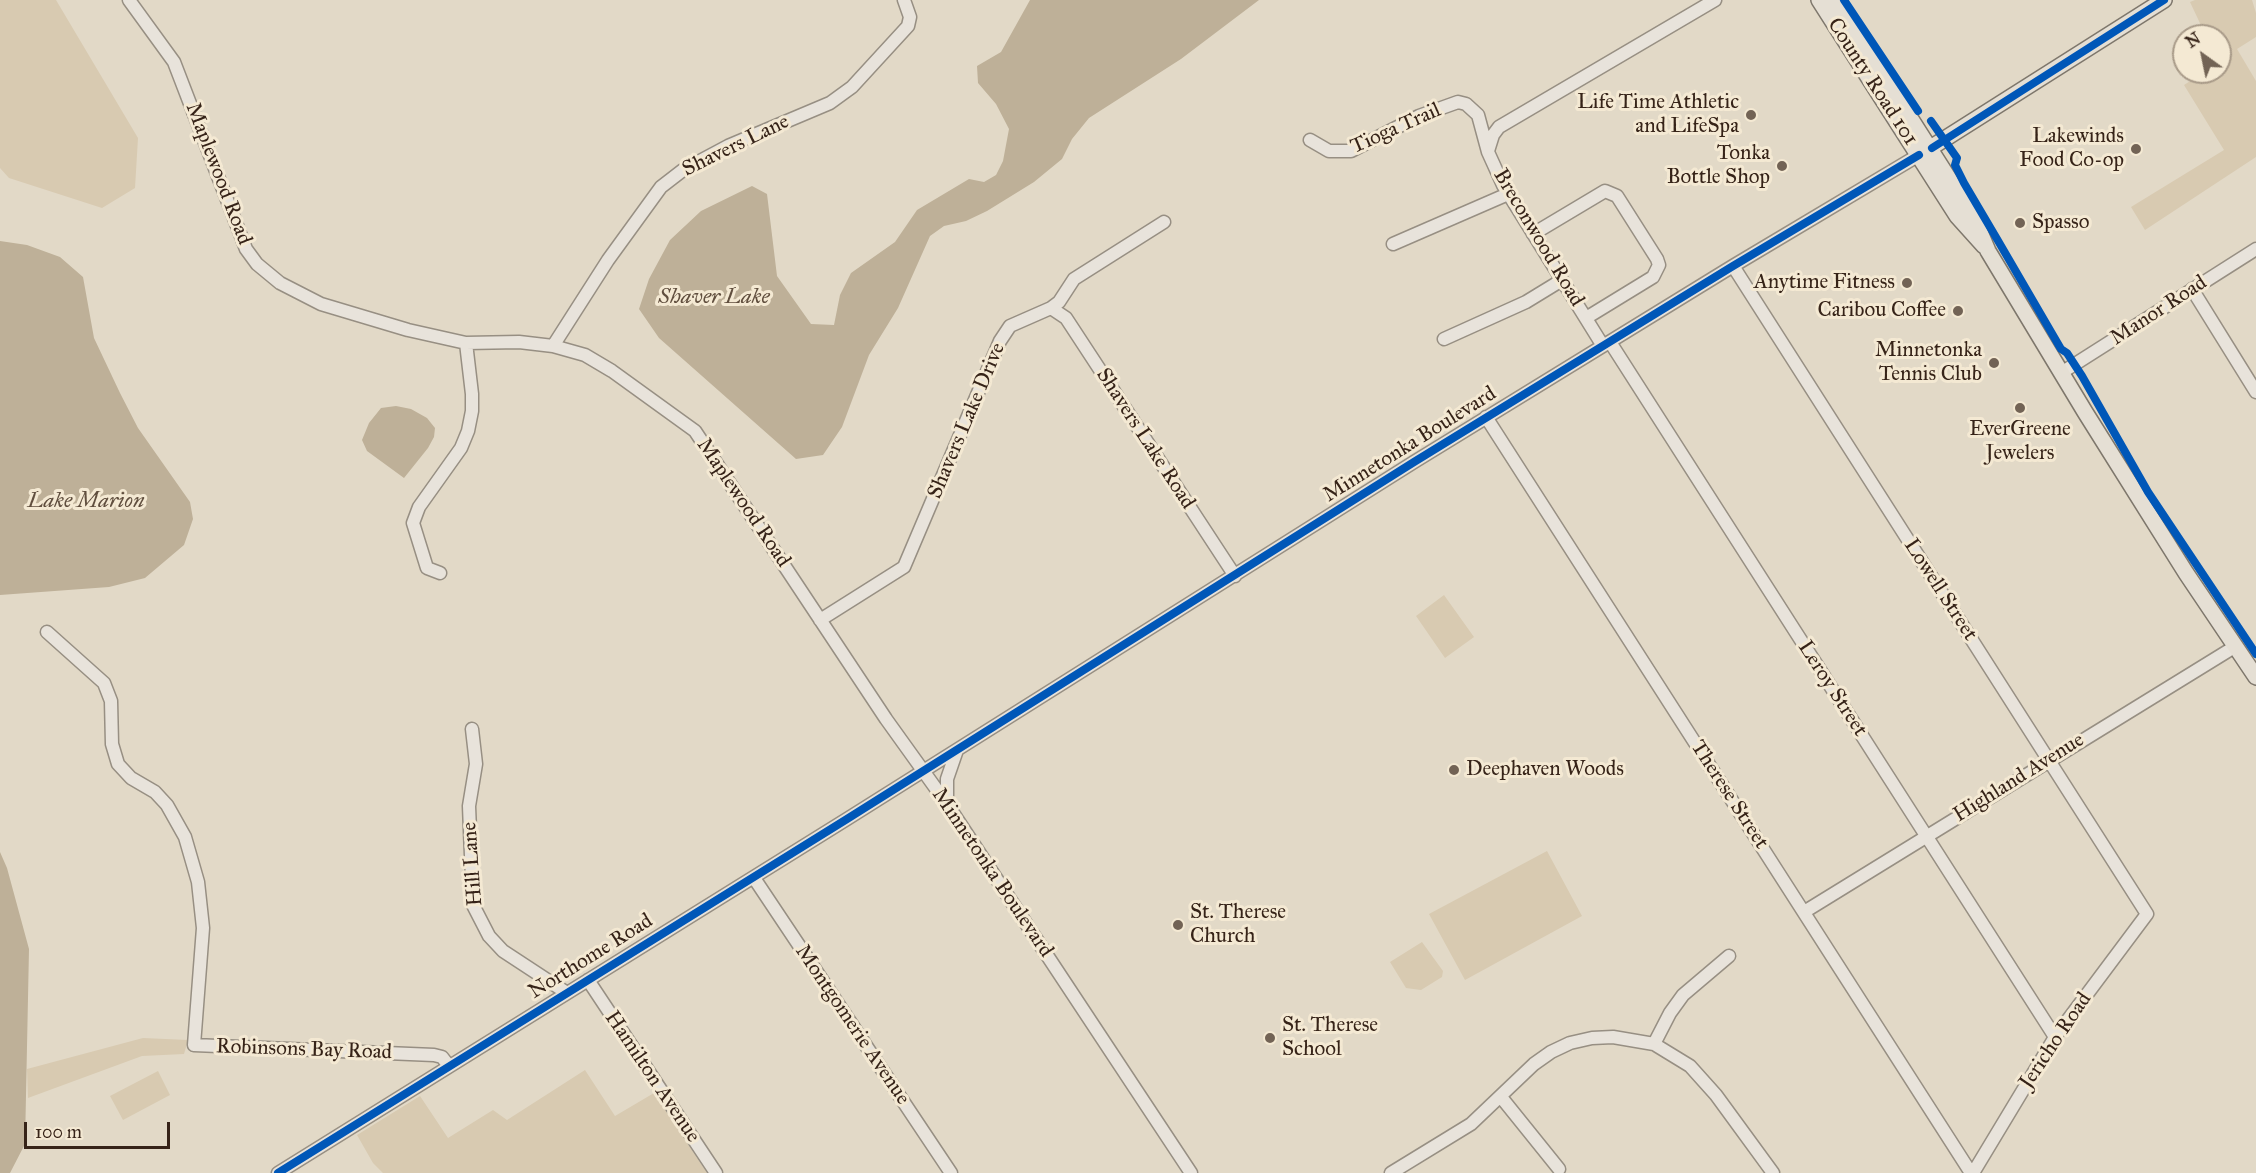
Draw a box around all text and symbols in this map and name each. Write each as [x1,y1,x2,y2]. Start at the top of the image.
street label: County Road 101 [1821,13,1923,151]
north arrow [2172,24,2232,84]
text: N [2182,29,2204,52]
place label: Life Time Athletic and LifeSpa [1577,90,1739,140]
street label: Tioga Trail [1347,98,1445,160]
street label: Maplewood Road [179,99,257,249]
marker: Life Time Athletic and LifeSpa [1744,108,1758,122]
street label: Shavers Lane [679,109,793,183]
place label: Lakewinds Food Co-op [2019,124,2124,174]
place label: Tonka Bottle Shop [1667,141,1770,191]
marker: Lakewinds Food Co-op [2129,142,2143,156]
marker: Tonka Bottle Shop [1775,159,1789,173]
street label: Breconwood Road [1487,165,1589,311]
place label: Spasso [2032,210,2090,236]
marker: Spasso [2013,216,2027,230]
place label: Anytime Fitness [1754,270,1895,296]
street label: Manor Road [2106,271,2212,351]
marker: Anytime Fitness [1900,276,1914,290]
water label: Shaver Lake [658,285,770,311]
place label: Caribou Coffee [1817,298,1946,324]
marker: Caribou Coffee [1951,304,1965,318]
place label: Minnetonka Tennis Club [1875,338,1982,388]
street label: Shavers Lake Drive [923,339,1011,503]
marker: Minnetonka Tennis Club [1987,356,2001,370]
street label: Shavers Lake Road [1090,364,1200,514]
street label: Minnetonka Boulevard [1319,382,1501,508]
marker: EverGreene Jewelers [2013,401,2027,415]
place label: EverGreene Jewelers [1969,417,2071,467]
street label: Maplewood Road [691,434,795,572]
water label: Lake Marion [28,489,144,515]
street label: Lowell Street [1898,534,1982,646]
street label: Leroy Street [1792,636,1872,742]
street label: Highland Avenue [1949,728,2089,828]
street label: Therese Street [1685,736,1773,854]
place label: Deephaven Woods [1466,757,1624,783]
marker: Deephaven Woods [1447,763,1461,777]
street label: Minnetonka Boulevard [926,784,1058,962]
street label: Hill Lane [457,821,489,907]
place label: St. Therese Church [1190,900,1286,950]
street label: Northome Road [524,909,658,1005]
marker: St. Therese Church [1171,918,1185,932]
street label: Montgomerie Avenue [789,940,915,1110]
street label: Jericho Road [2015,988,2097,1094]
street label: Hamilton Avenue [599,1006,705,1148]
place label: St. Therese School [1282,1013,1378,1063]
marker: St. Therese School [1263,1031,1277,1045]
street label: Robinsons Bay Road [216,1034,392,1066]
scale bar [27,1110,172,1148]
text: 100 m [35,1121,82,1143]

